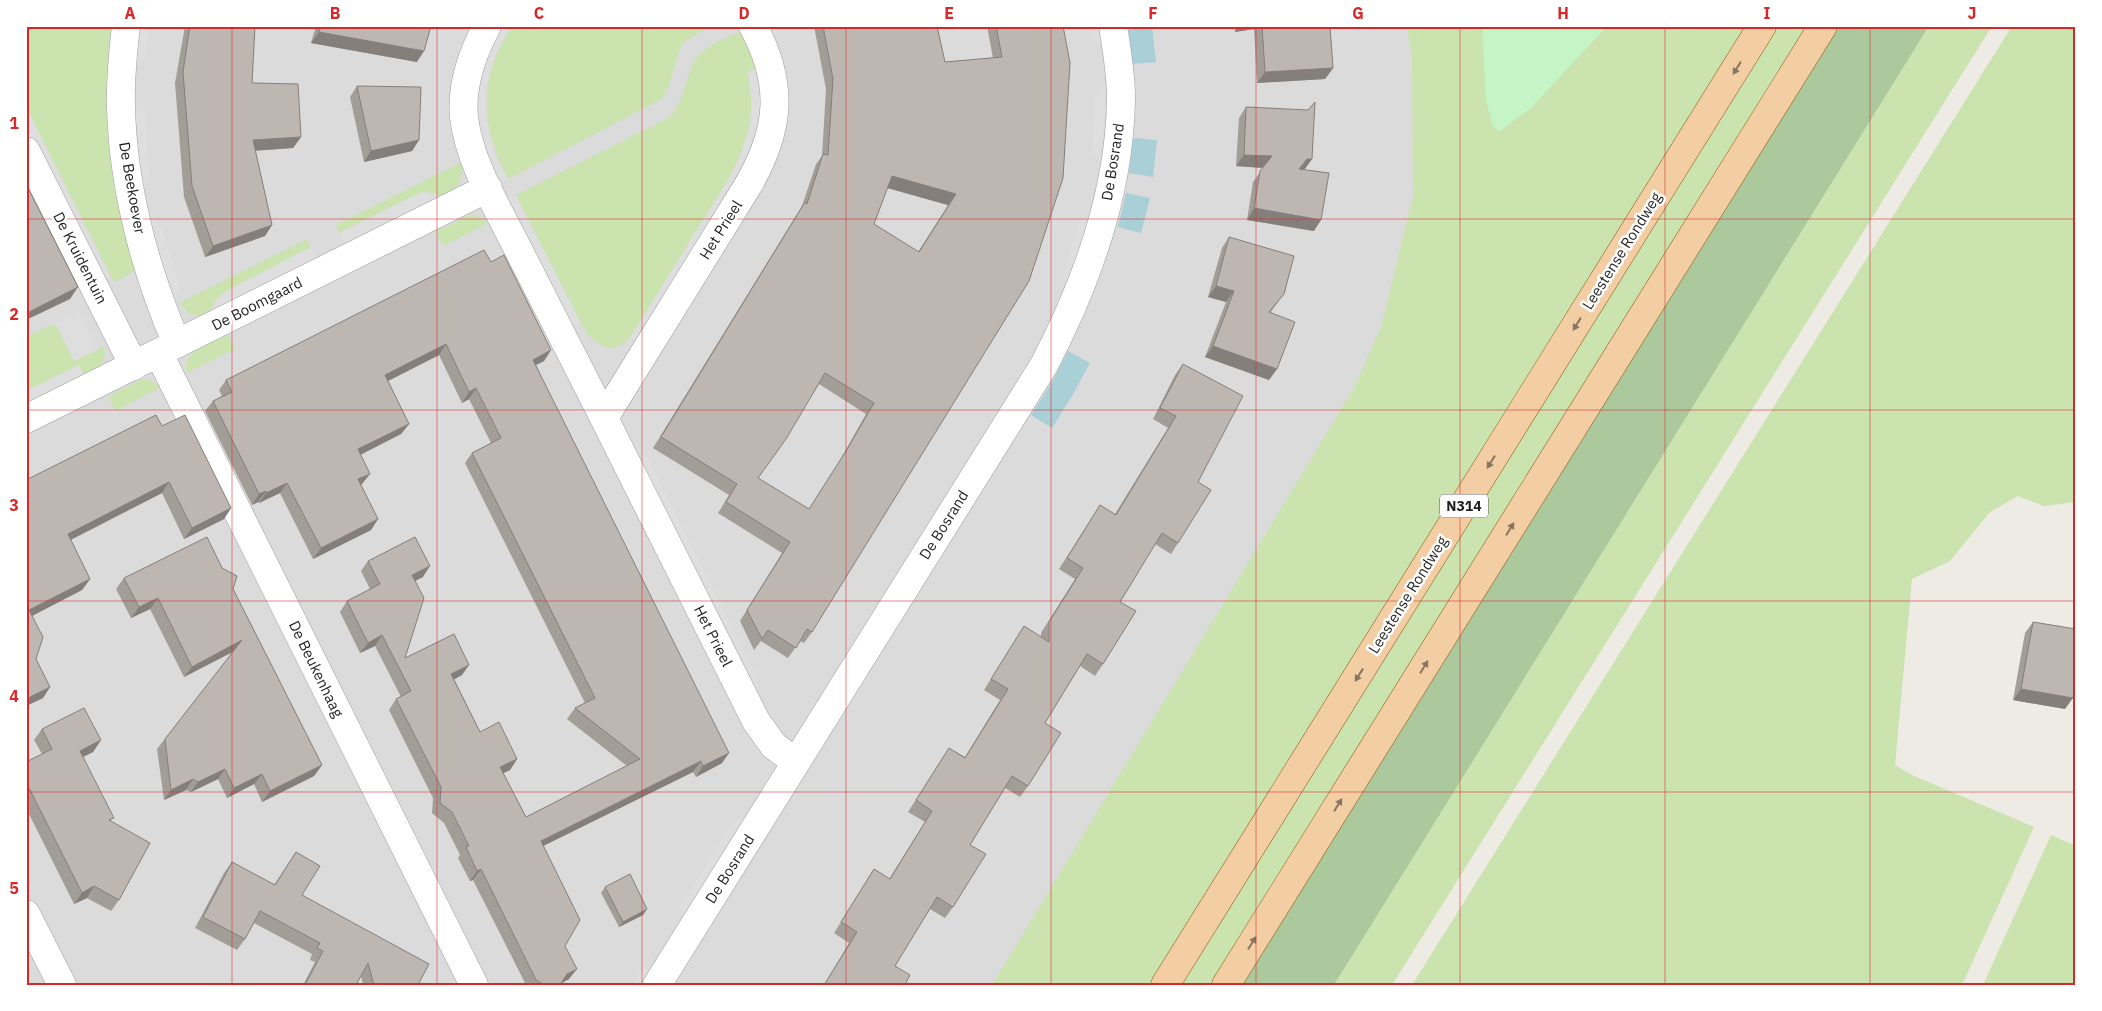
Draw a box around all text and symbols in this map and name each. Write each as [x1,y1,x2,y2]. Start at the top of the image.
text: A [125,3,136,23]
text: B [330,3,341,23]
text: C [534,3,544,23]
text: D [738,3,750,23]
text: E [944,3,954,23]
text: F [1148,3,1158,23]
text: G [1352,3,1364,23]
text: H [1557,3,1569,23]
text: I [1764,3,1771,23]
text: J [1968,3,1976,23]
one-way arrow [1732,61,1741,74]
text: 1 [9,113,19,133]
street label: De Bosrand [1097,122,1128,202]
street label: De Beekoever [115,140,150,236]
street label: Leestense Rondweg [1578,189,1665,313]
street label: Het Prieel [695,197,746,263]
street label: De Kruidentuin [49,209,112,307]
street label: De Boomgaard [208,272,305,335]
text: 2 [9,304,19,324]
one-way arrow [1572,318,1581,331]
one-way arrow [1486,456,1495,469]
street label: De Bosrand [915,487,972,563]
road number: N314 [1440,494,1488,518]
text: 3 [9,495,19,515]
one-way arrow [1505,523,1514,536]
street label: Leestense Rondweg [1364,533,1451,657]
street label: Het Prieel [690,602,737,670]
street label: De Beukenhaag [285,617,348,720]
one-way arrow [1419,661,1429,674]
one-way arrow [1354,668,1363,681]
text: 4 [9,686,19,706]
one-way arrow [1333,799,1343,812]
street label: De Bosrand [701,831,758,907]
text: 5 [9,878,19,898]
one-way arrow [1248,937,1257,950]

